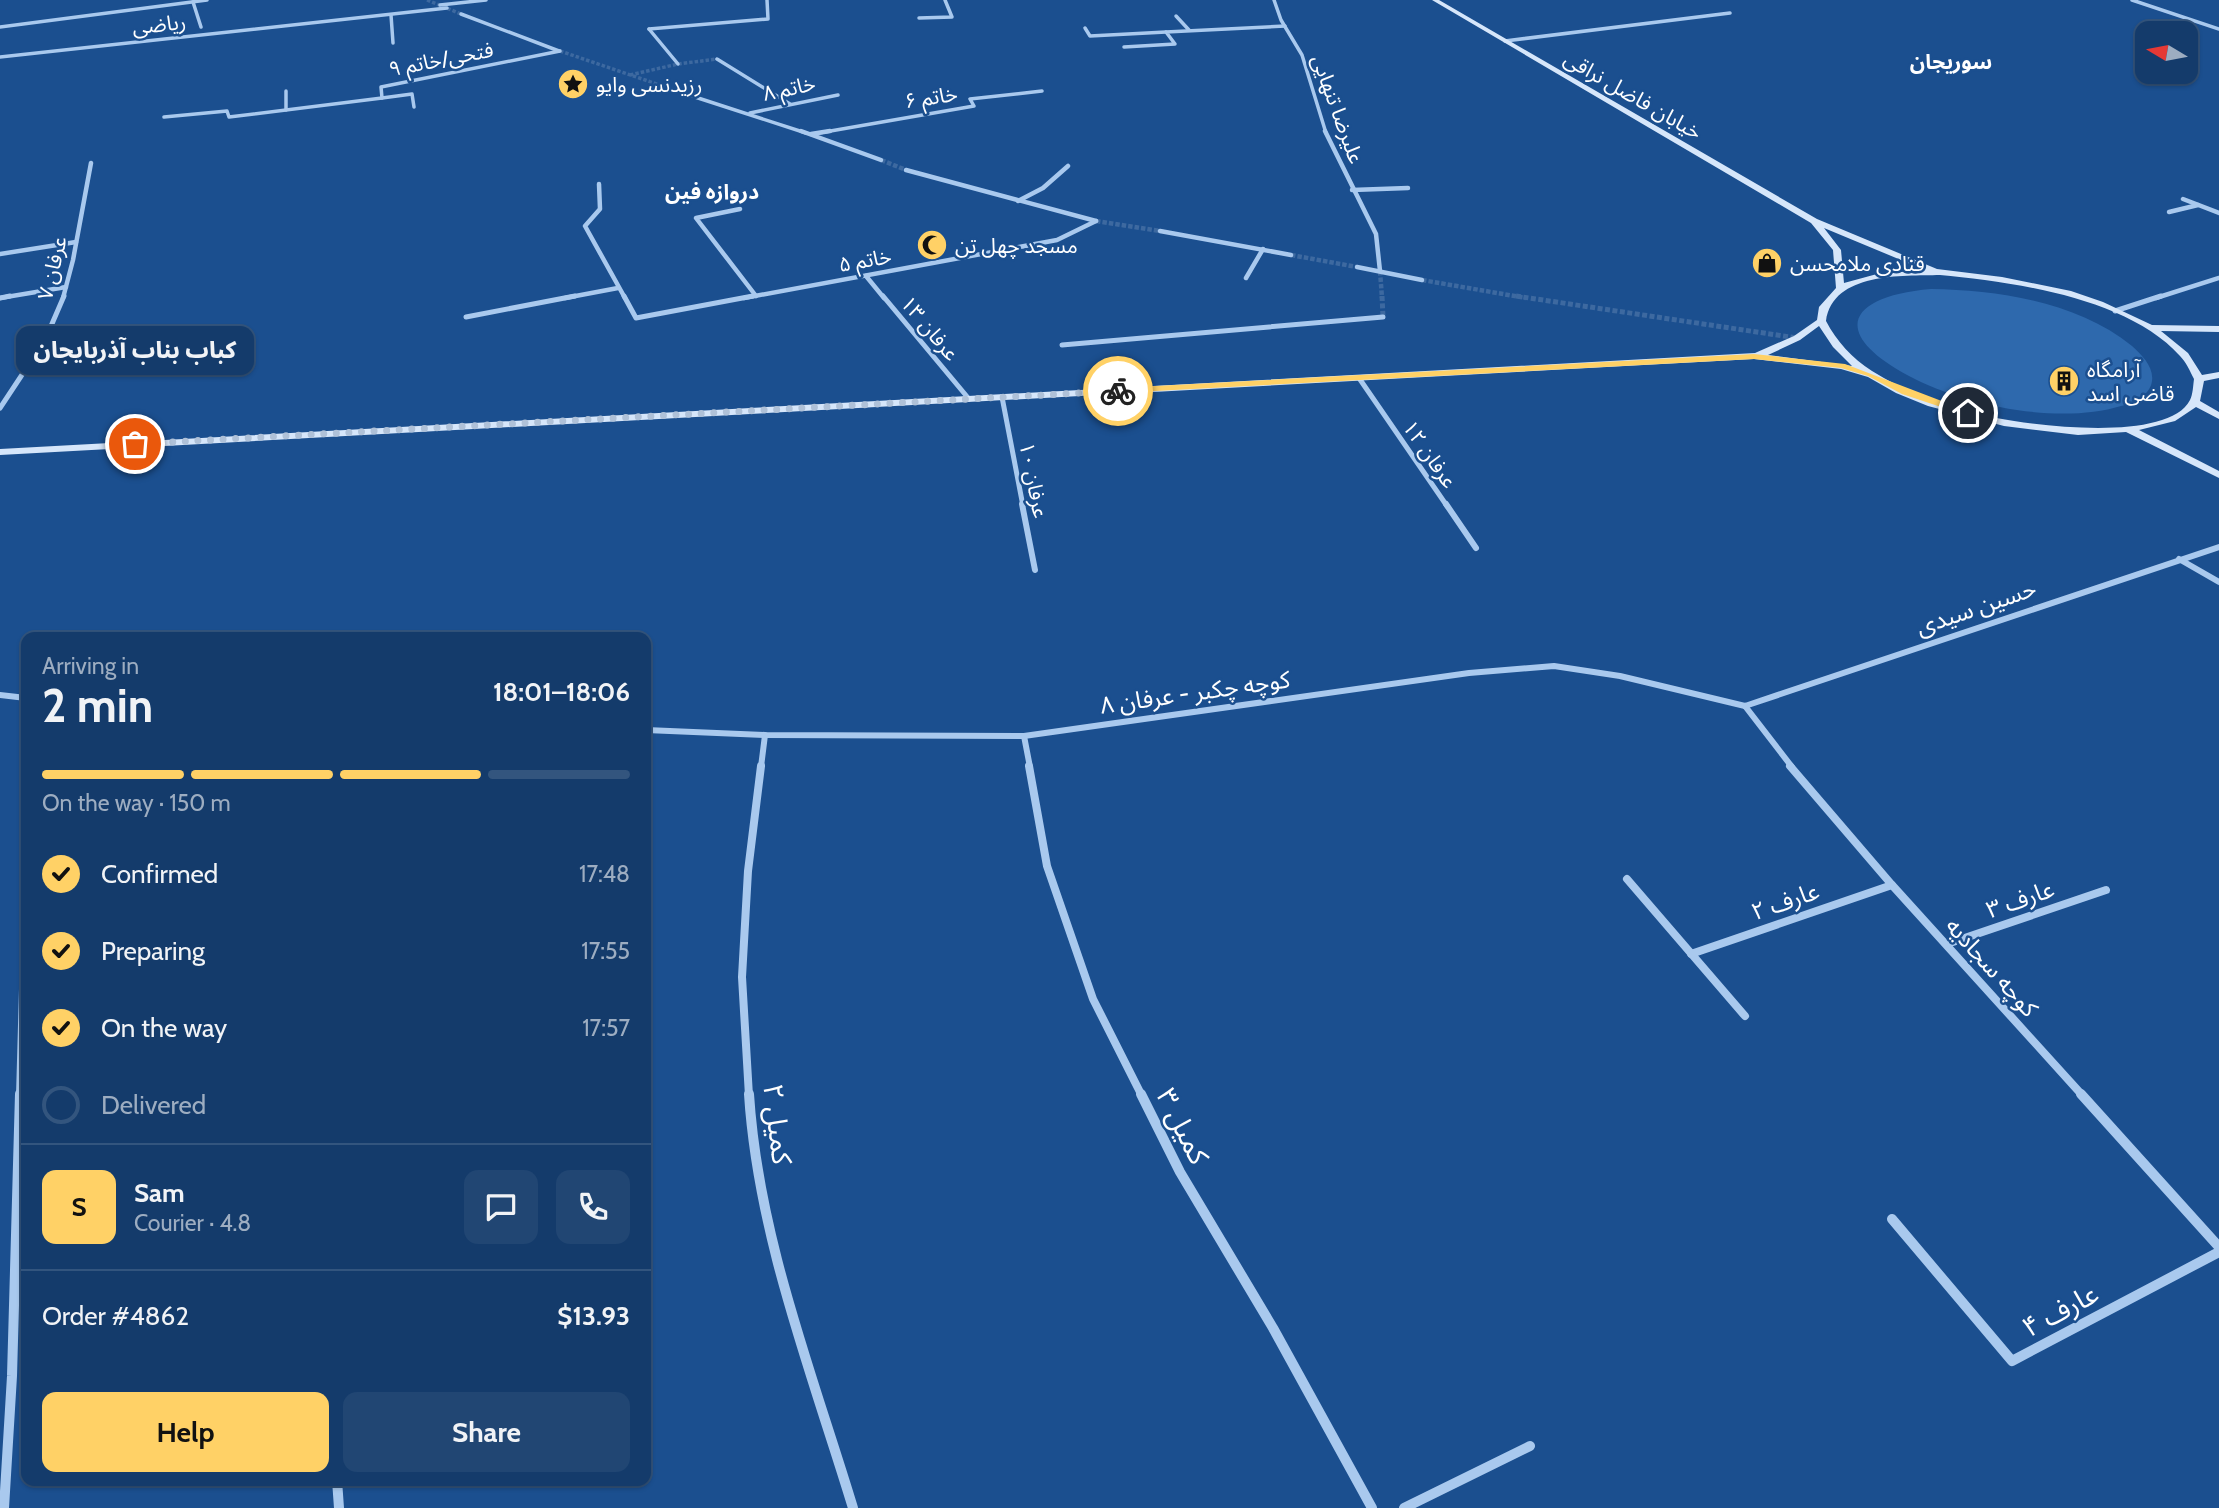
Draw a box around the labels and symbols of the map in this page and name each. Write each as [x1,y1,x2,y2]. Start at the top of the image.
street label: ریاضی [131,9,187,39]
north arrow [2135,21,2198,84]
street label: فتحی/خاتم ۹ [387,37,496,84]
street label: خیابان فاضل نراقی [1560,45,1706,145]
district label: سوریجان [1910,49,1992,74]
street label: علیرضا تنهایی [1307,51,1369,167]
place icon: رزیدنسی وایو [556,67,590,101]
street label: خاتم ۸ [760,70,818,109]
place label: رزیدنسی وایو [596,72,703,97]
street label: خاتم ۶ [903,80,960,116]
district label: دروازه فین [665,179,759,204]
mosque icon: مسجد چهل تن [915,228,949,262]
place label: مسجد چهل تن [955,233,1078,259]
street label: عرفان ۷ [32,234,72,302]
street label: خاتم ۵ [837,243,894,280]
shop icon: قنادی ملامحسن [1750,246,1784,280]
place label: قنادی ملامحسن [1790,251,1925,276]
street label: عرفان ۱۳ [896,291,964,365]
callout: کباب بناب آذربایجان [16,325,254,374]
courier [1083,356,1153,426]
place label: آرامگاه قاضی اسد [2087,357,2174,406]
building icon: آرامگاه قاضی اسد [2047,364,2081,398]
pin [1938,383,1998,443]
pin [105,414,165,474]
street label: عرفان ۱۲ [1398,415,1462,493]
street label: عرفان ۱۰ [1014,440,1054,520]
street label: حسین سیدی [1912,573,2040,641]
street label: کوچه چکبر - عرفان ۸ [1098,664,1293,721]
street label: عارف ۳ [1982,874,2058,924]
street label: عارف ۲ [1747,876,1823,926]
street label: کوچه سجادیه [1939,911,2045,1024]
street label: کمیل ۲ [756,1082,800,1167]
street label: کمیل ۳ [1149,1082,1217,1170]
street label: عارف ۴ [2016,1276,2104,1344]

